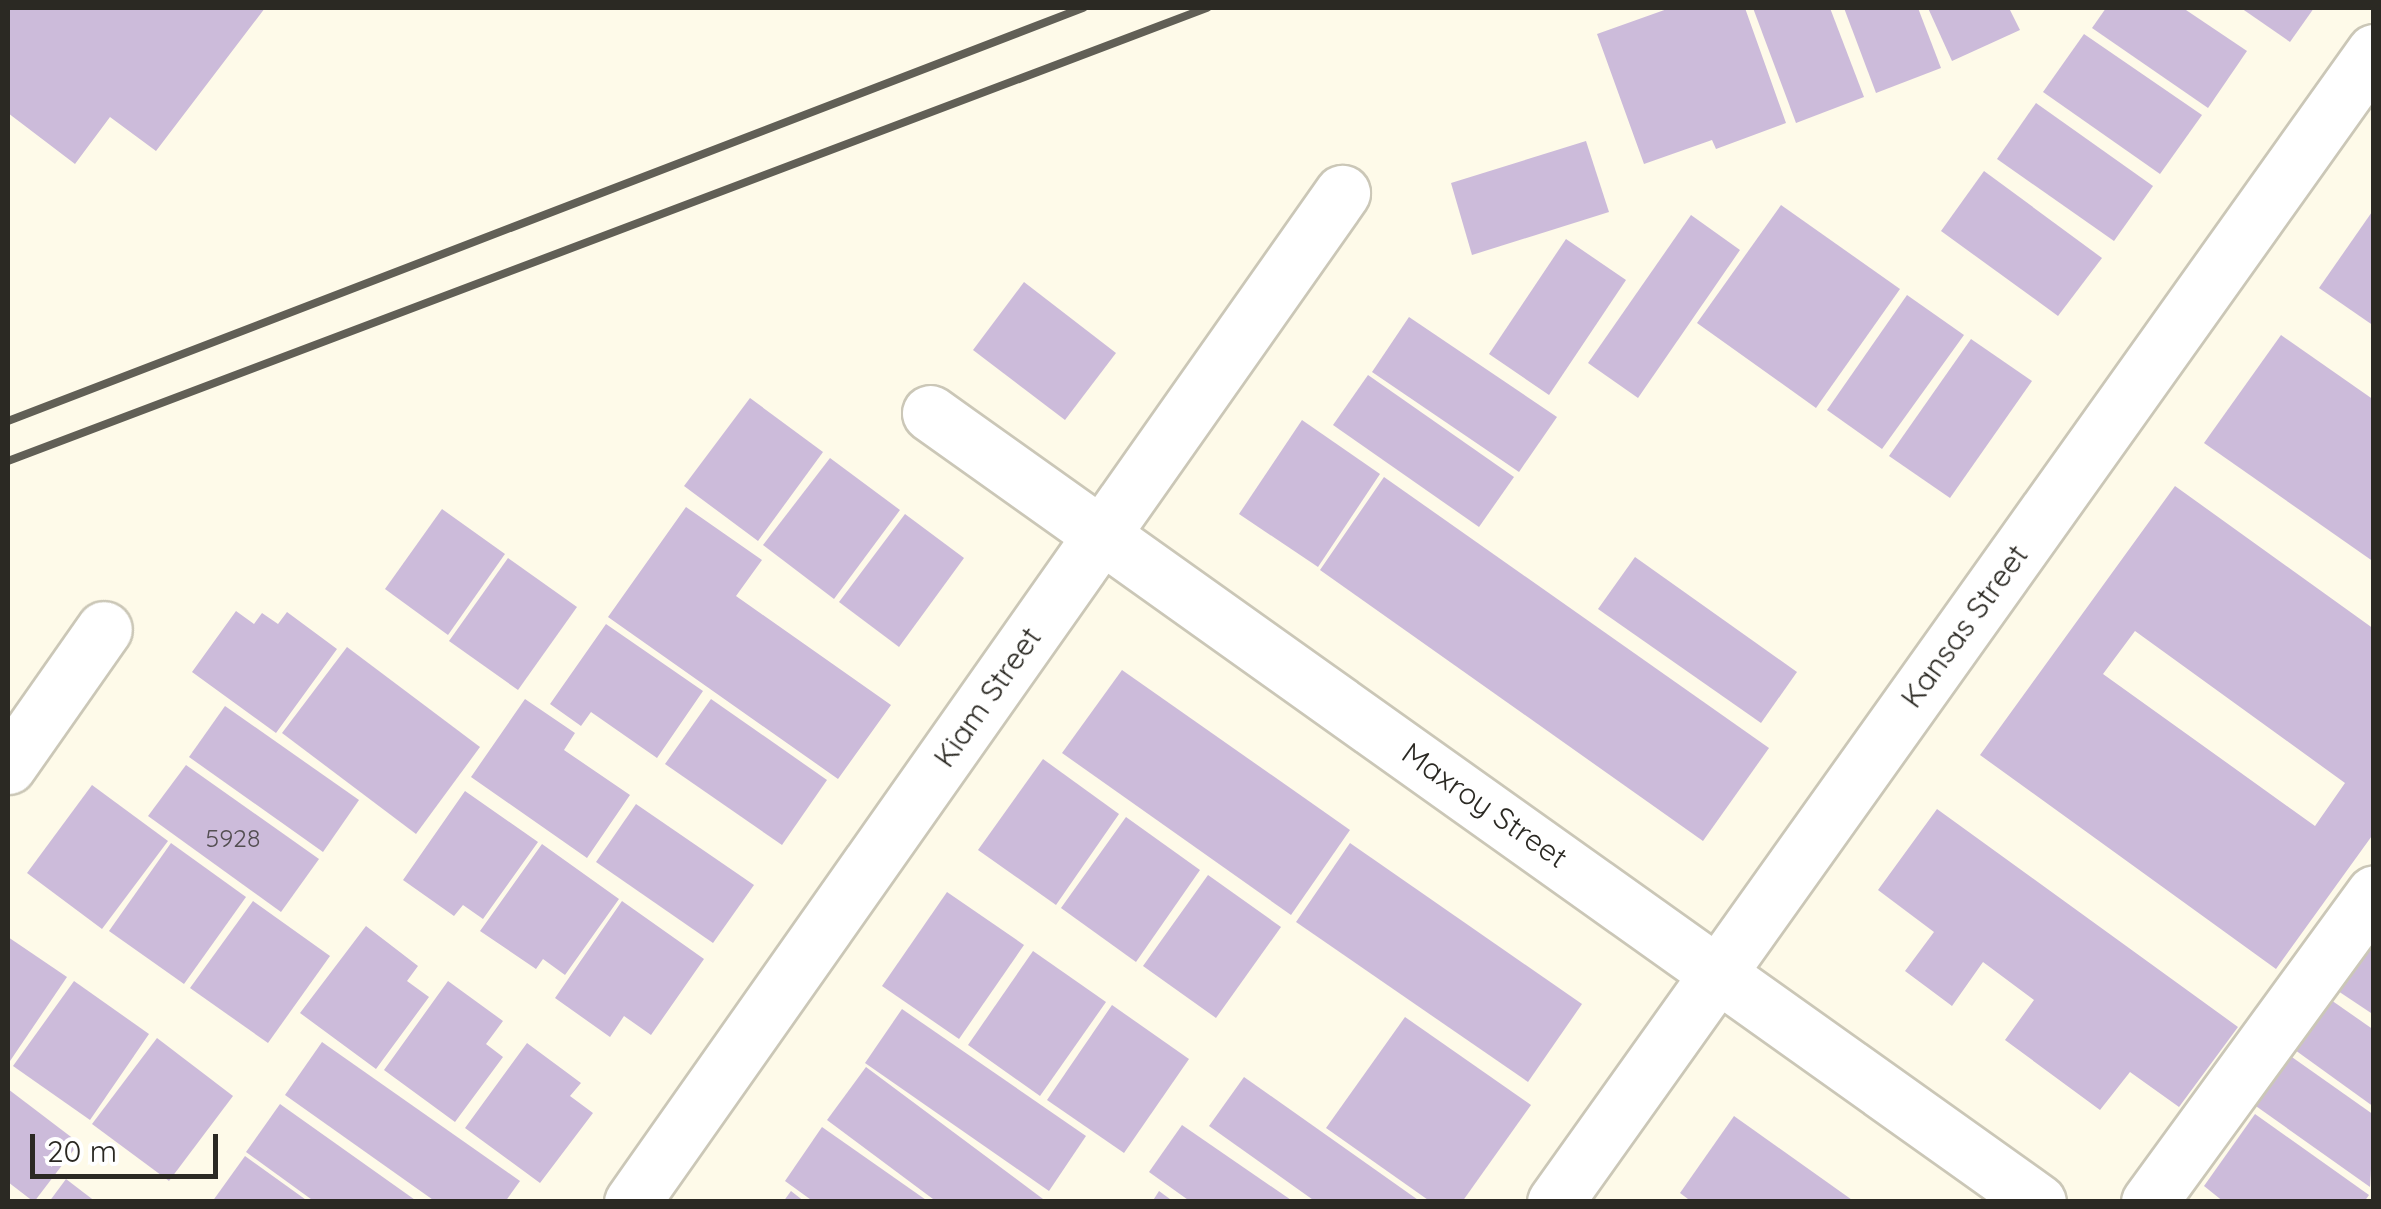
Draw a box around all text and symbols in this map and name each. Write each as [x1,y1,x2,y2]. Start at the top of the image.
street label: Kansas Street [1893,538,2035,714]
street label: Kiam Street [926,620,1048,774]
street label: Maxroy Street [1395,735,1575,875]
house number: 5928 [206,823,260,853]
scale bar [35,1114,222,1176]
text: 20 m [47,1132,117,1170]

